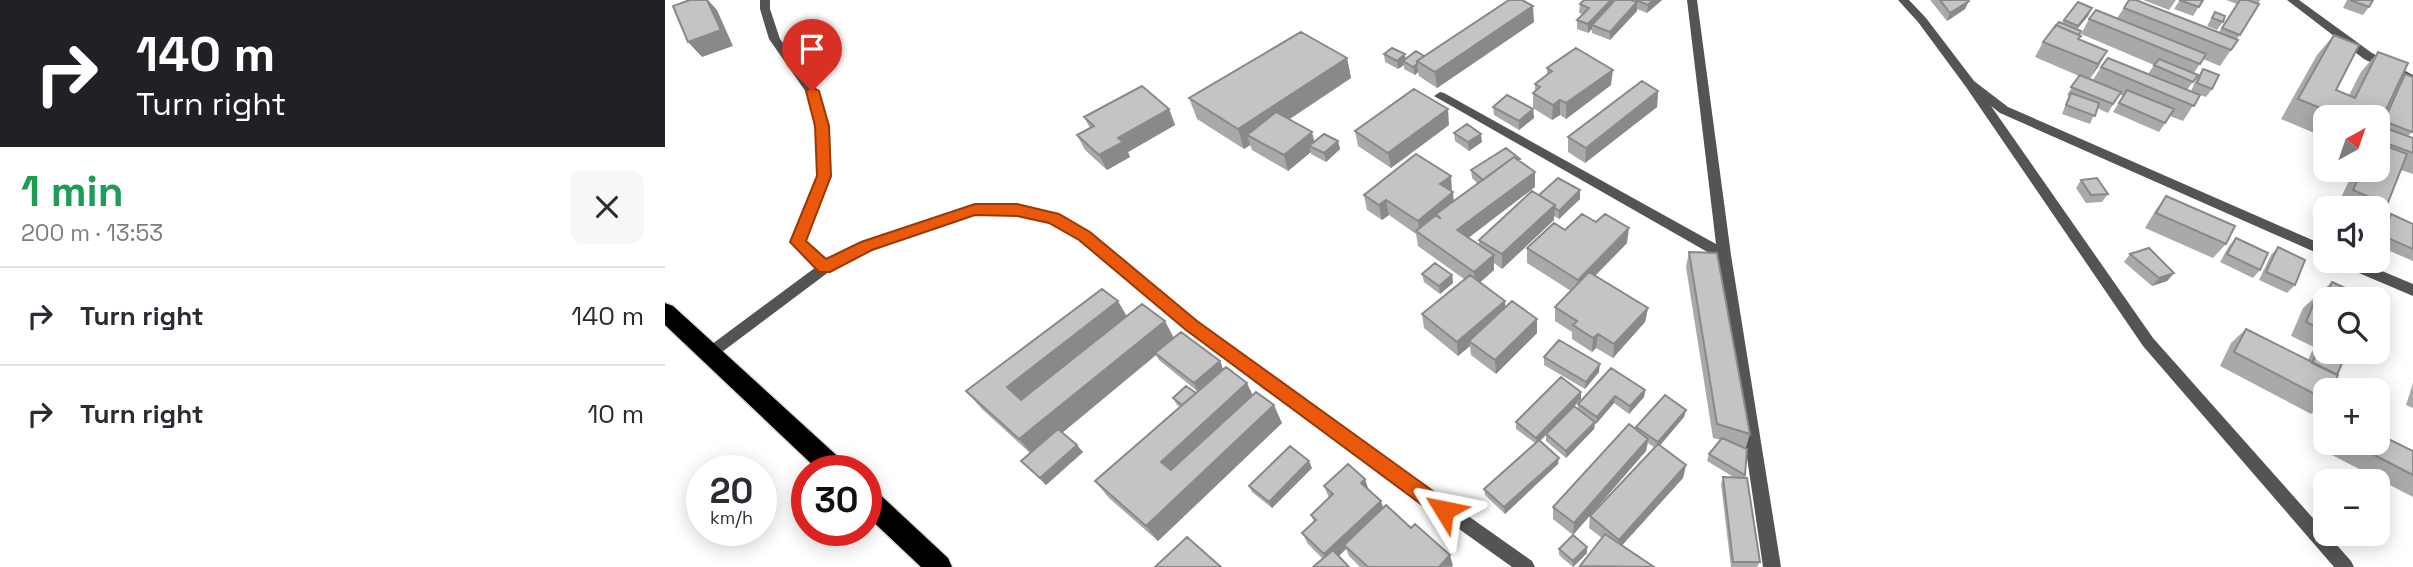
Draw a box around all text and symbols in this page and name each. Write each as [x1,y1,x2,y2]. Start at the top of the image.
pin [782,19,842,91]
text: 140 m [136,23,275,85]
icon: right [21,28,112,119]
icon: arrive [793,30,831,68]
text: Turn right [136,84,286,124]
north arrow [2313,105,2391,182]
map controls [2313,105,2390,546]
text: 1 min [21,165,124,218]
button: close [570,170,644,244]
button: sound [2313,196,2390,273]
text: 200 m · 13:53 [21,218,163,248]
button: search [2313,287,2390,364]
icon: right [21,297,59,335]
text: Turn right [80,299,204,333]
text: 140 m [571,299,644,333]
button: + [2313,378,2390,455]
icon: right [21,395,59,433]
text: Turn right [80,397,204,431]
text: 10 m [587,397,644,431]
speed limit sign: 30 [791,455,882,546]
text: 20 [710,469,753,513]
button: − [2313,469,2390,546]
position arrow [1407,473,1481,547]
text: km/h [710,506,753,529]

